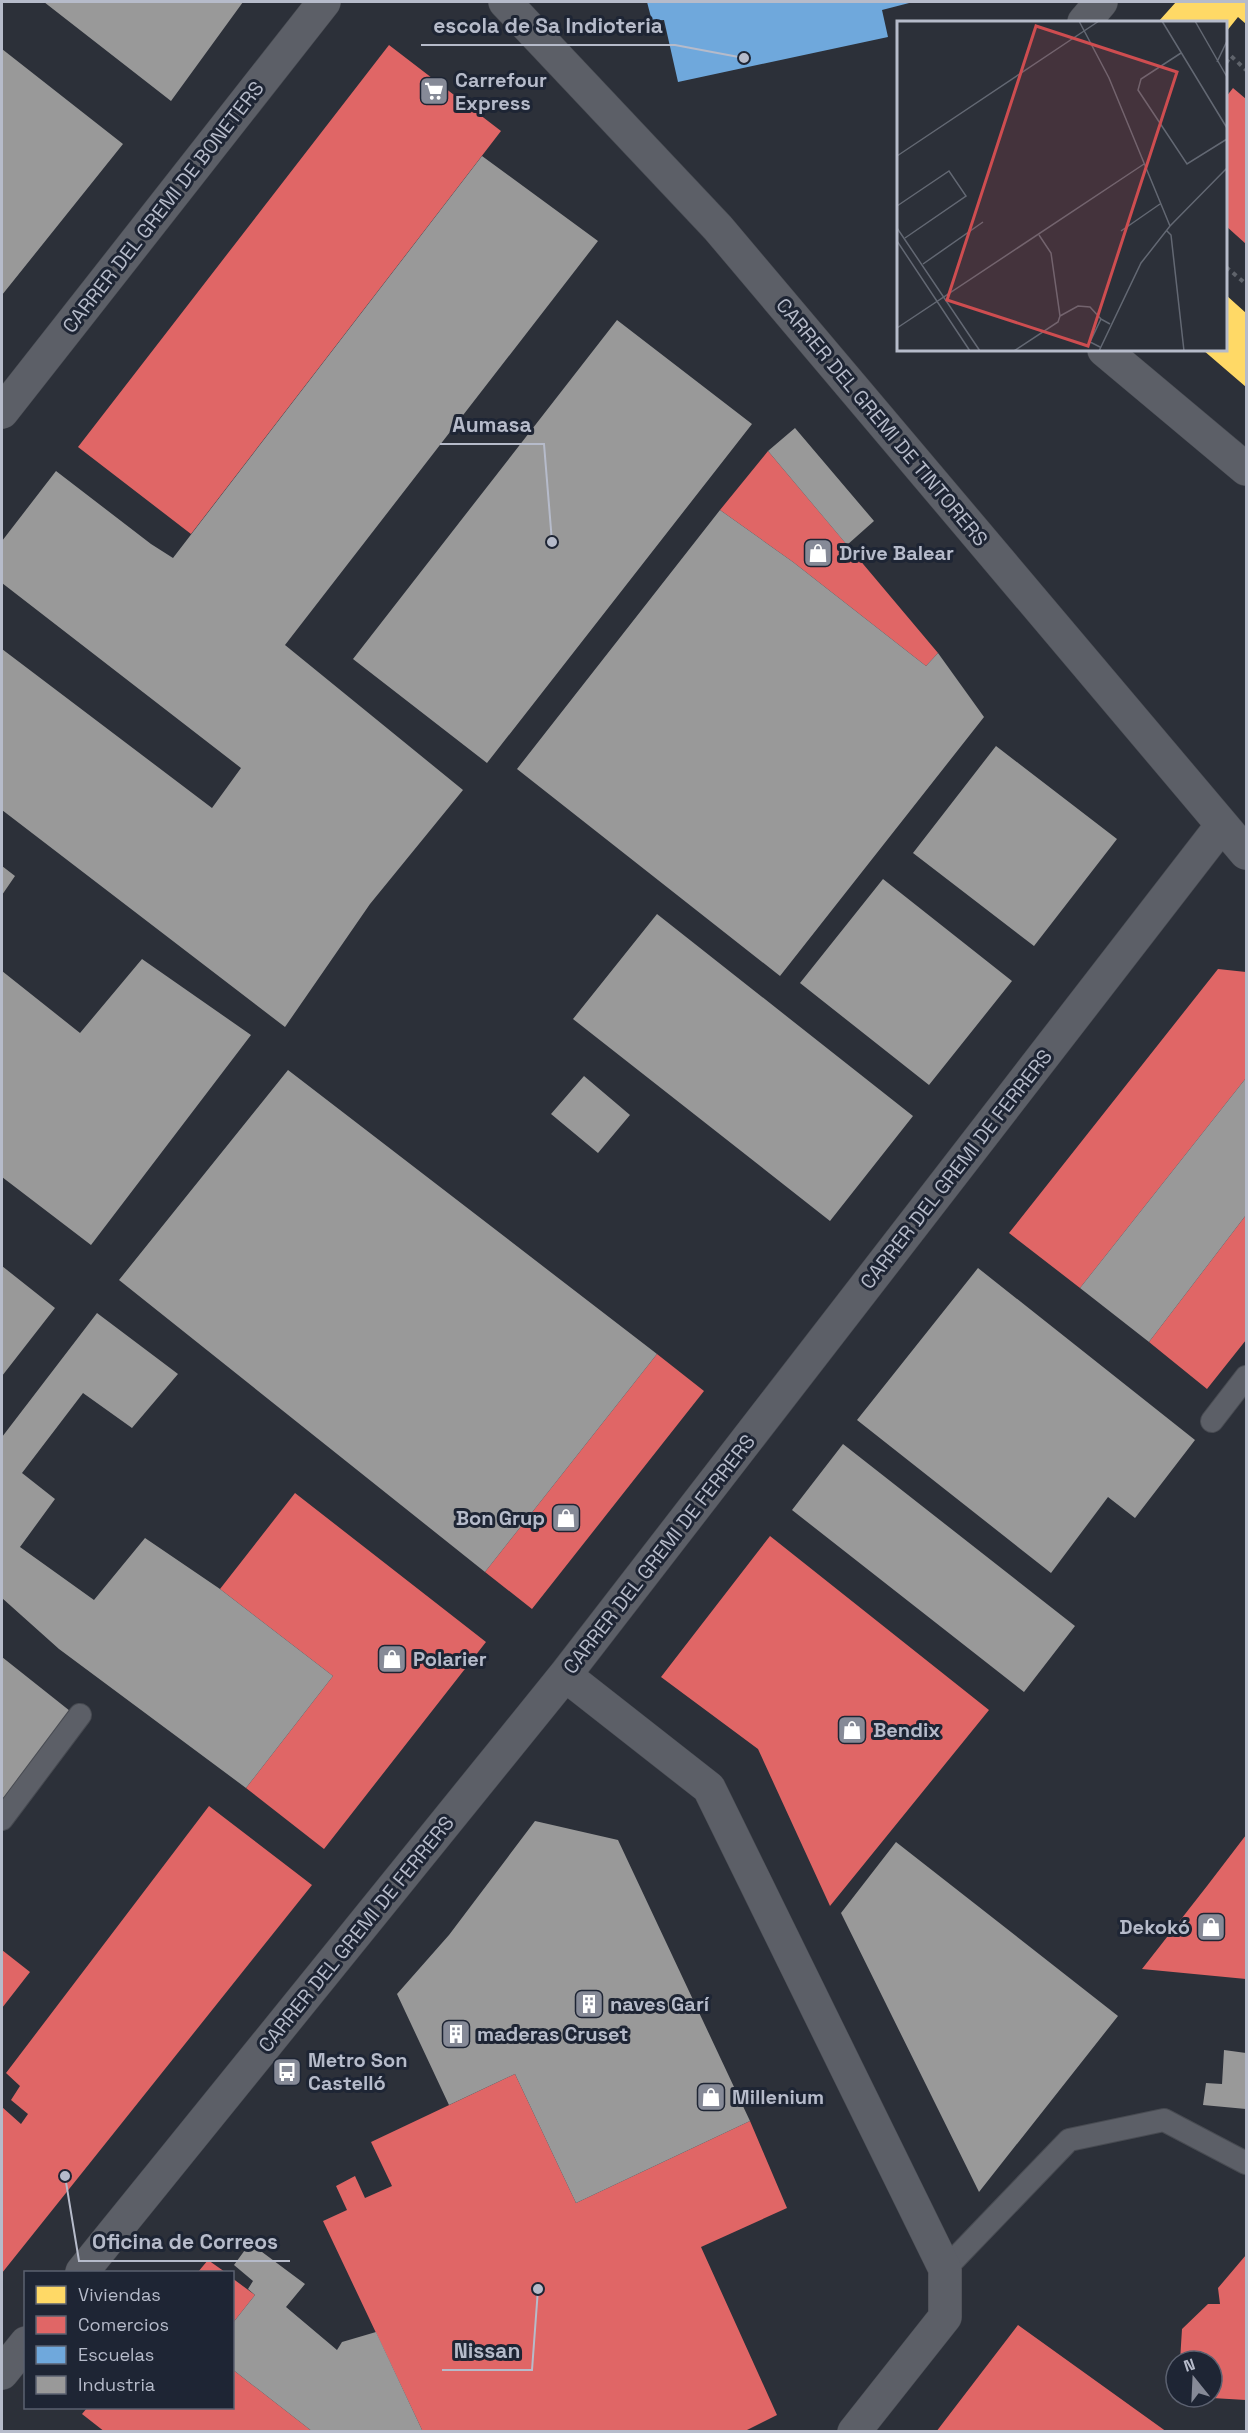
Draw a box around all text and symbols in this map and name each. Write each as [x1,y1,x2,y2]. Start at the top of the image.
callout: escola de Sa Indioteria [421,6,675,45]
text: escola de Sa Indioteria [433,12,663,39]
inset map [897,21,1227,351]
place label: Carrefour Express [455,67,547,116]
supermarket icon: Carrefour Express [418,75,450,107]
street label: CARRER DEL GREMI DE BONETERS [56,76,270,338]
street label: CARRER DEL GREMI DE TINTORERS [770,292,994,552]
callout: Aumasa [440,405,544,444]
text: Aumasa [452,411,532,438]
shop icon: Drive Balear [802,537,834,569]
place label: Drive Balear [839,540,954,566]
street label: CARRER DEL GREMI DE FERRERS [854,1044,1058,1294]
street label: CARRER DEL GREMI DE FERRERS [557,1429,761,1679]
shop icon: Bon Grup [550,1502,582,1534]
place label: Bon Grup [456,1505,545,1531]
shop icon: Polarier [376,1643,408,1675]
place label: Polarier [413,1646,487,1672]
shop icon: Bendix [836,1714,868,1746]
place label: Bendix [873,1717,940,1743]
street label: CARRER DEL GREMI DE FERRERS [252,1810,460,2058]
shop icon: Dekokó [1195,1911,1227,1943]
place label: Dekokó [1119,1914,1190,1940]
building icon: naves Garí [573,1988,605,2020]
place label: naves Garí [610,1991,710,2017]
building icon: maderas Cruset [440,2018,472,2050]
place label: maderas Cruset [477,2021,628,2047]
place label: Metro Son Castelló [308,2047,408,2096]
bus stop icon: Metro Son Castelló [271,2056,303,2088]
shop icon: Millenium [695,2081,727,2113]
place label: Millenium [732,2084,824,2110]
callout: Oficina de Correos [79,2222,290,2261]
text: Oficina de Correos [92,2228,278,2255]
legend [24,2271,234,2409]
text: Viviendas [78,2283,161,2306]
text: Comercios [78,2313,169,2336]
callout: Nissan [442,2331,532,2370]
text: Nissan [454,2337,520,2364]
text: Escuelas [78,2343,154,2366]
north arrow [1164,2349,1224,2409]
text: N [1181,2354,1198,2377]
text: Industria [78,2373,155,2396]

